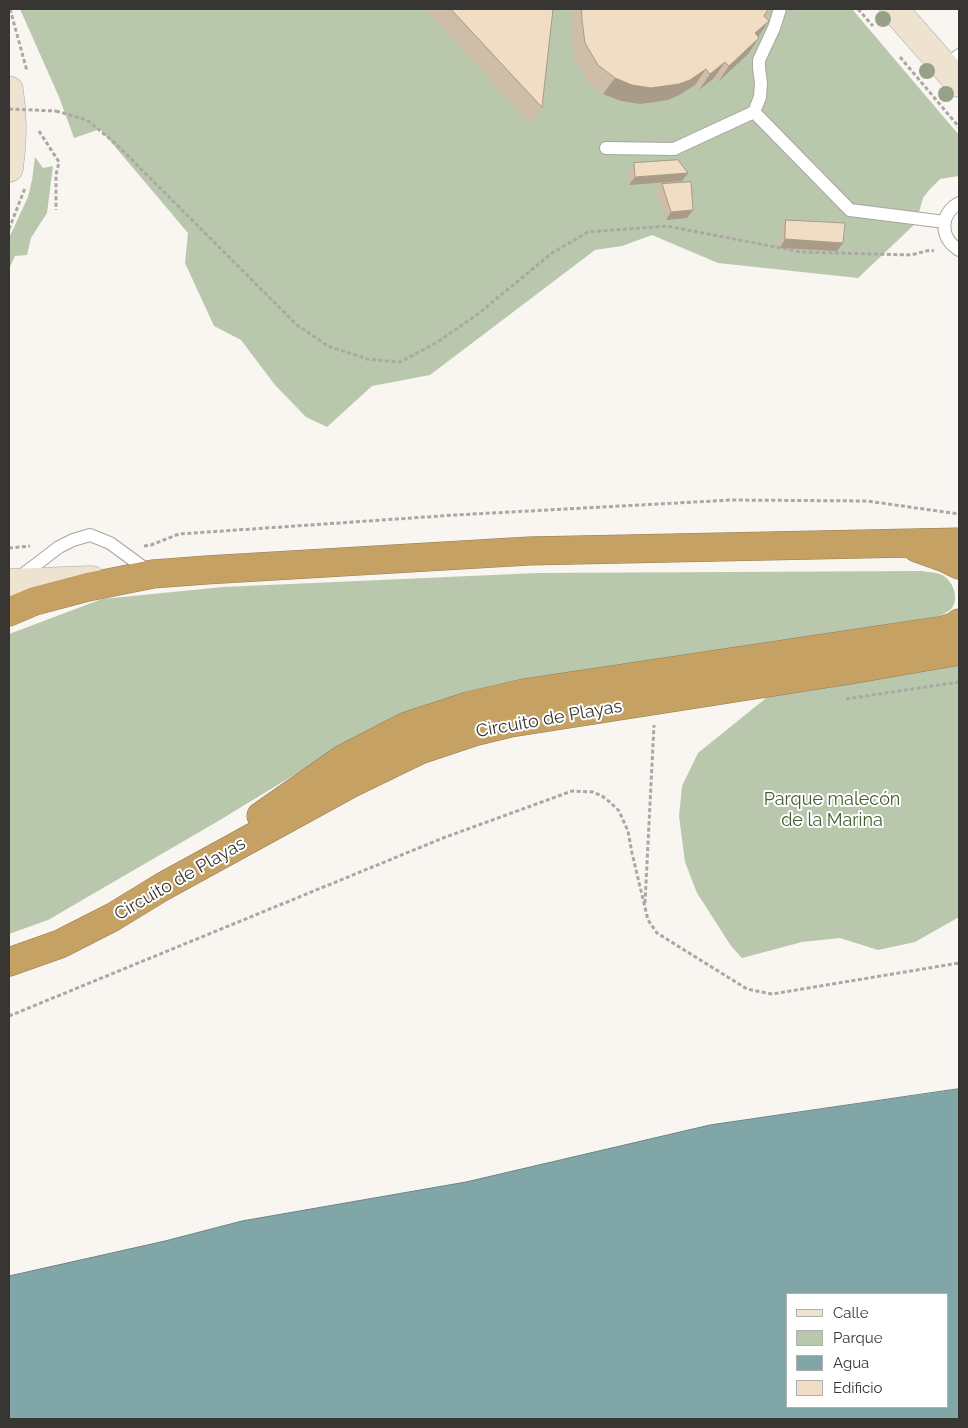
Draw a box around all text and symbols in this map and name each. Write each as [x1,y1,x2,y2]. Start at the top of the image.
street label: Circuito de Playas [474,696,624,742]
park label: Parque malecón de la Marina [764,789,900,832]
street label: Circuito de Playas [111,833,249,925]
legend [786,1293,948,1408]
text: Calle [833,1304,868,1322]
text: Parque [833,1329,882,1347]
text: Agua [833,1354,869,1372]
text: Edificio [833,1379,883,1397]

